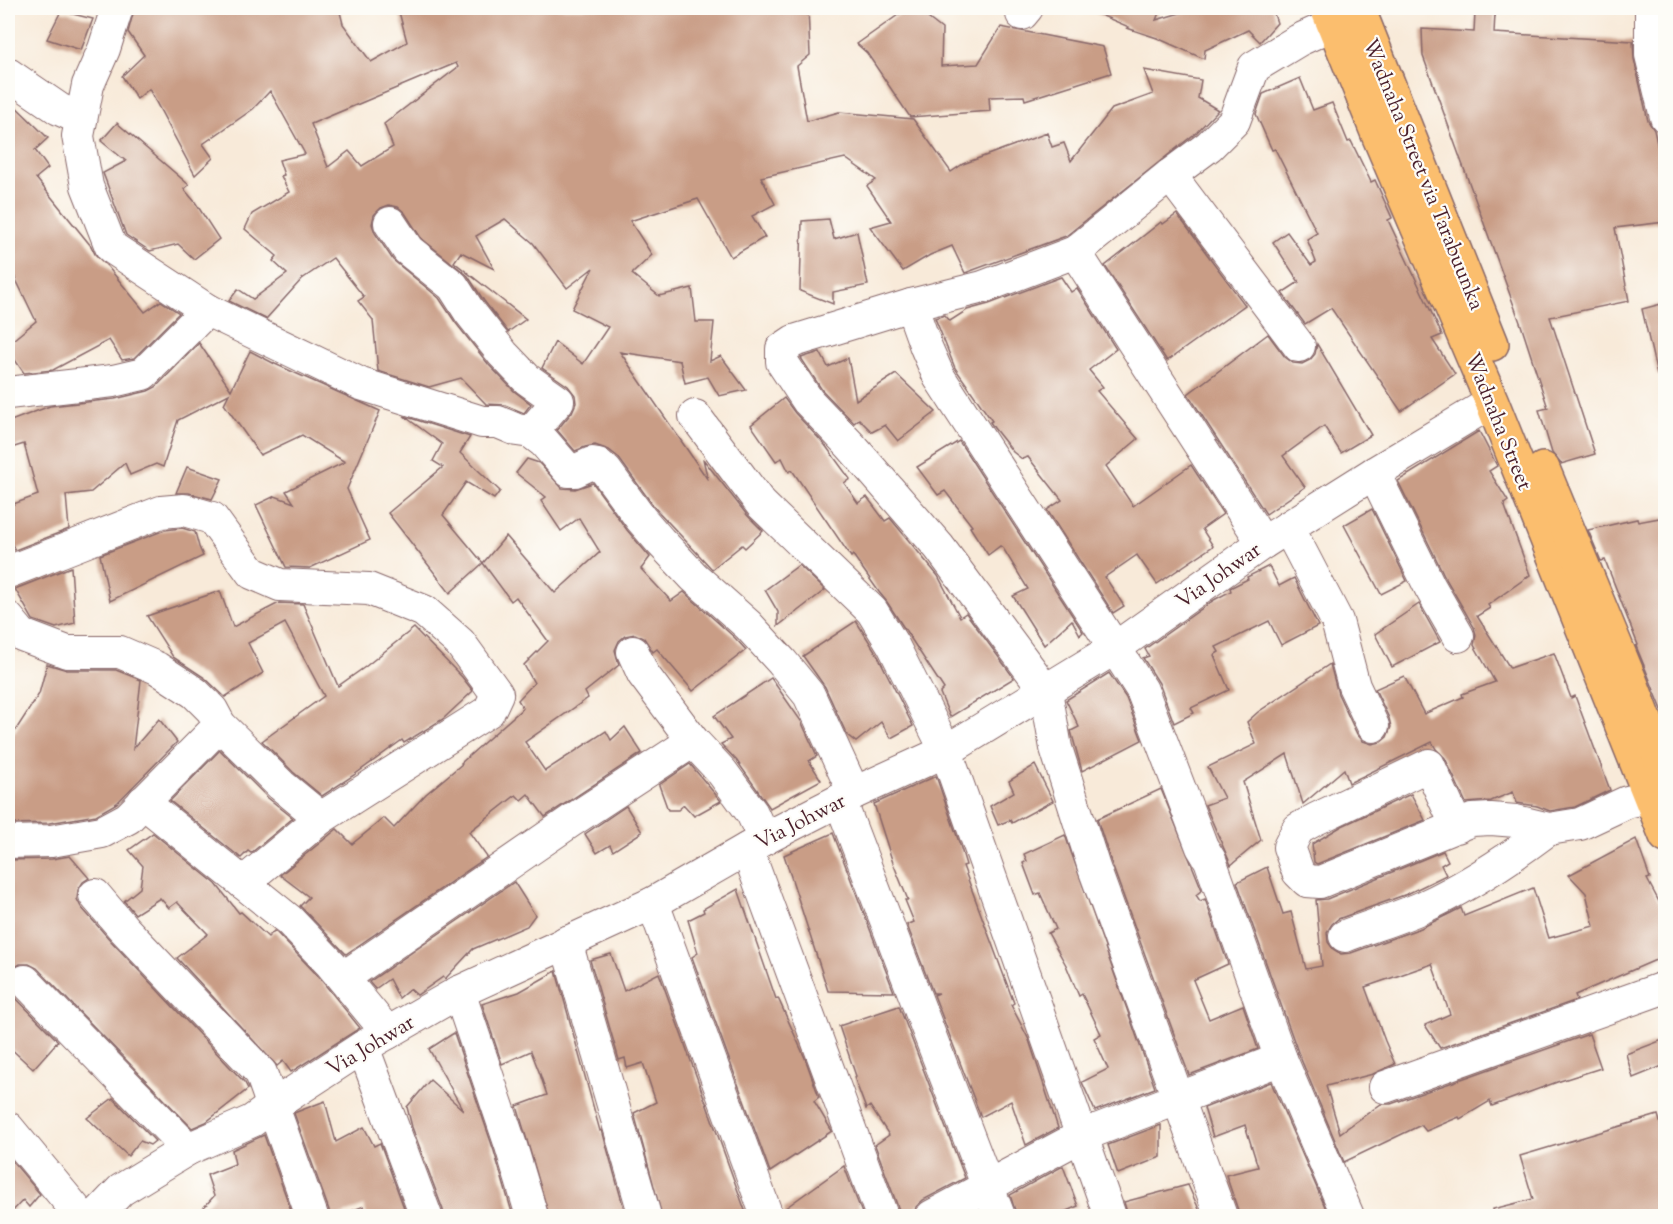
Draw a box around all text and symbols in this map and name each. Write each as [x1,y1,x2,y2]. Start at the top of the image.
street label: Wadnaha Street via Tarabuunka [1354,34,1491,315]
street label: Wadnaha Street [1456,348,1538,495]
street label: Via Johwar [1170,536,1268,617]
street label: Via Johwar [750,787,852,858]
street label: Via Johwar [321,1008,421,1085]

